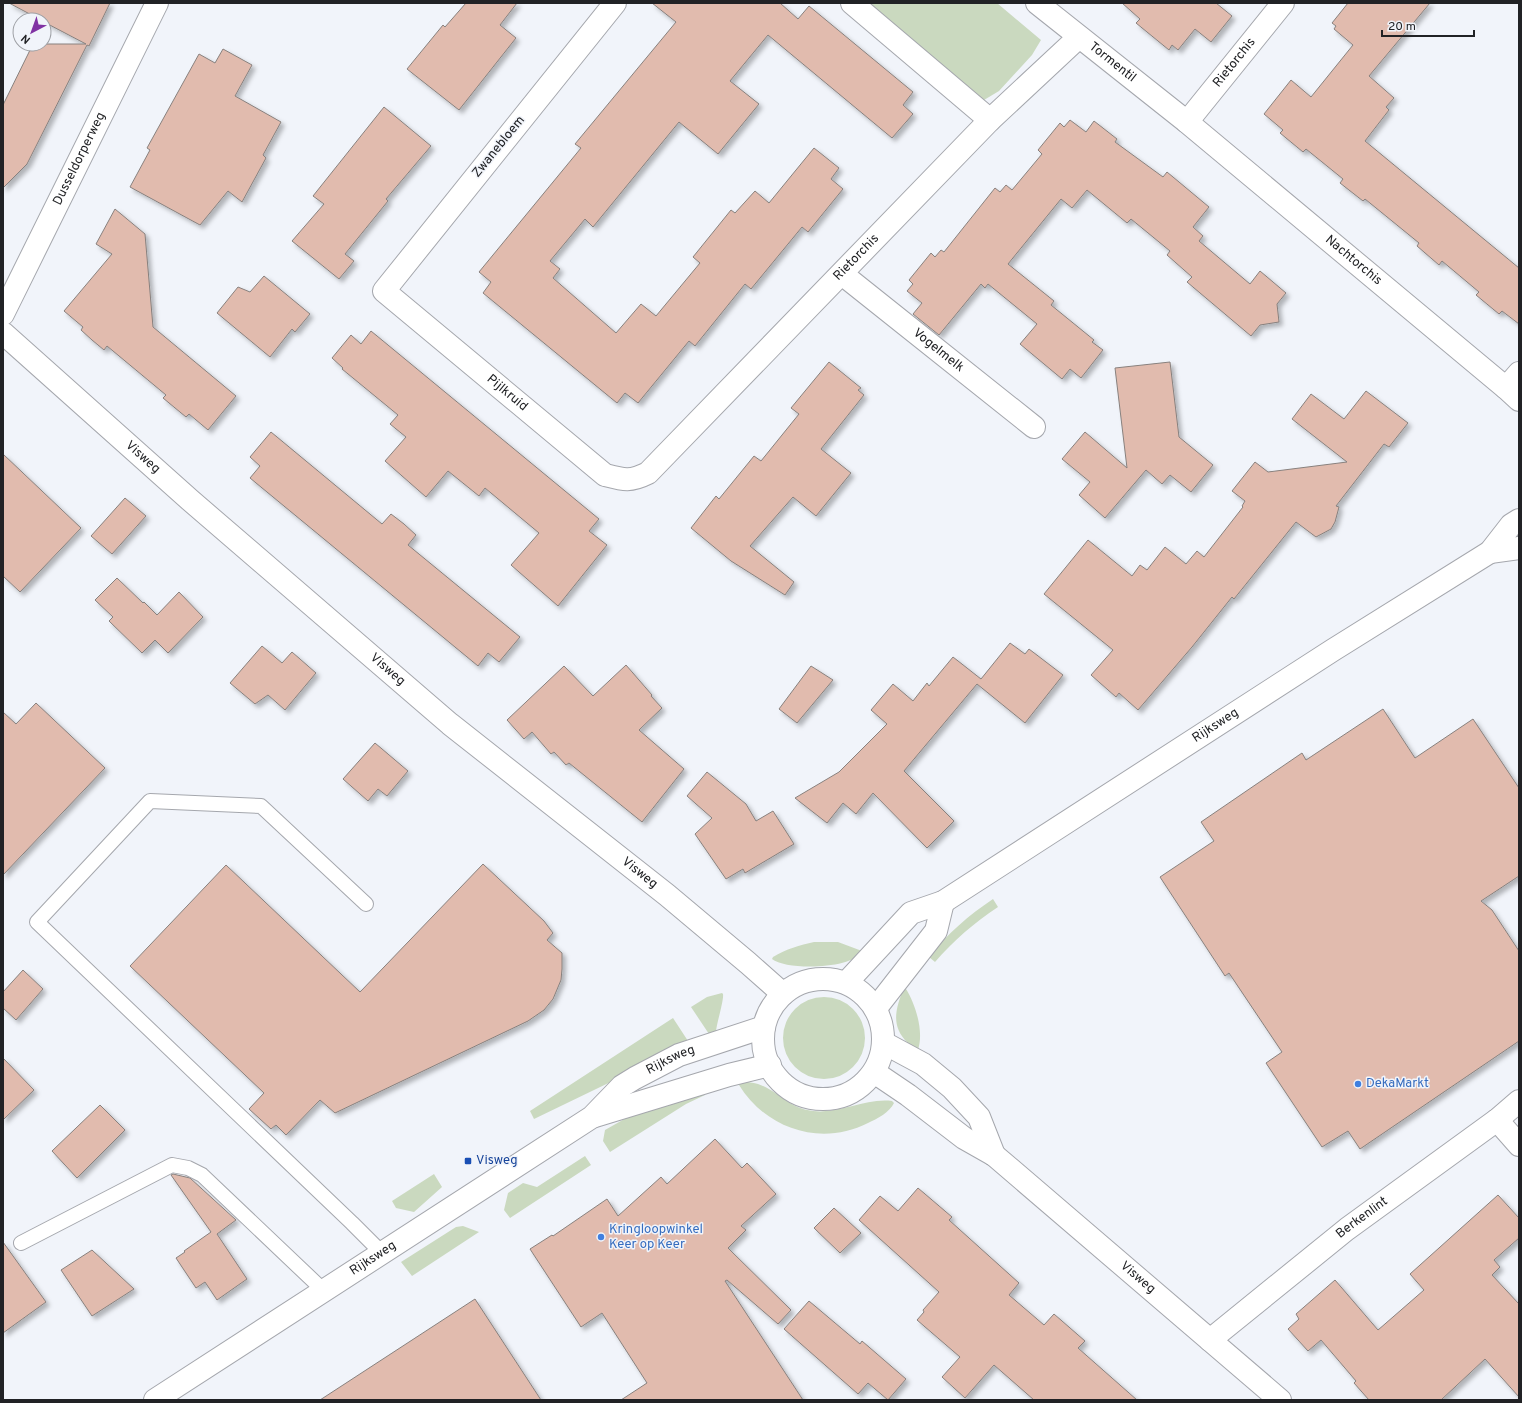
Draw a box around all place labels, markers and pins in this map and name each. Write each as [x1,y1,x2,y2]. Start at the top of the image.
place label: DekaMarkt [1366,1076,1429,1092]
marker: DekaMarkt [1353,1079,1363,1089]
place label: Visweg [476,1153,517,1169]
marker: Visweg [463,1156,473,1166]
place label: Kringloopwinkel Keer op Keer [609,1222,703,1253]
marker: Kringloopwinkel Keer op Keer [596,1232,606,1242]

